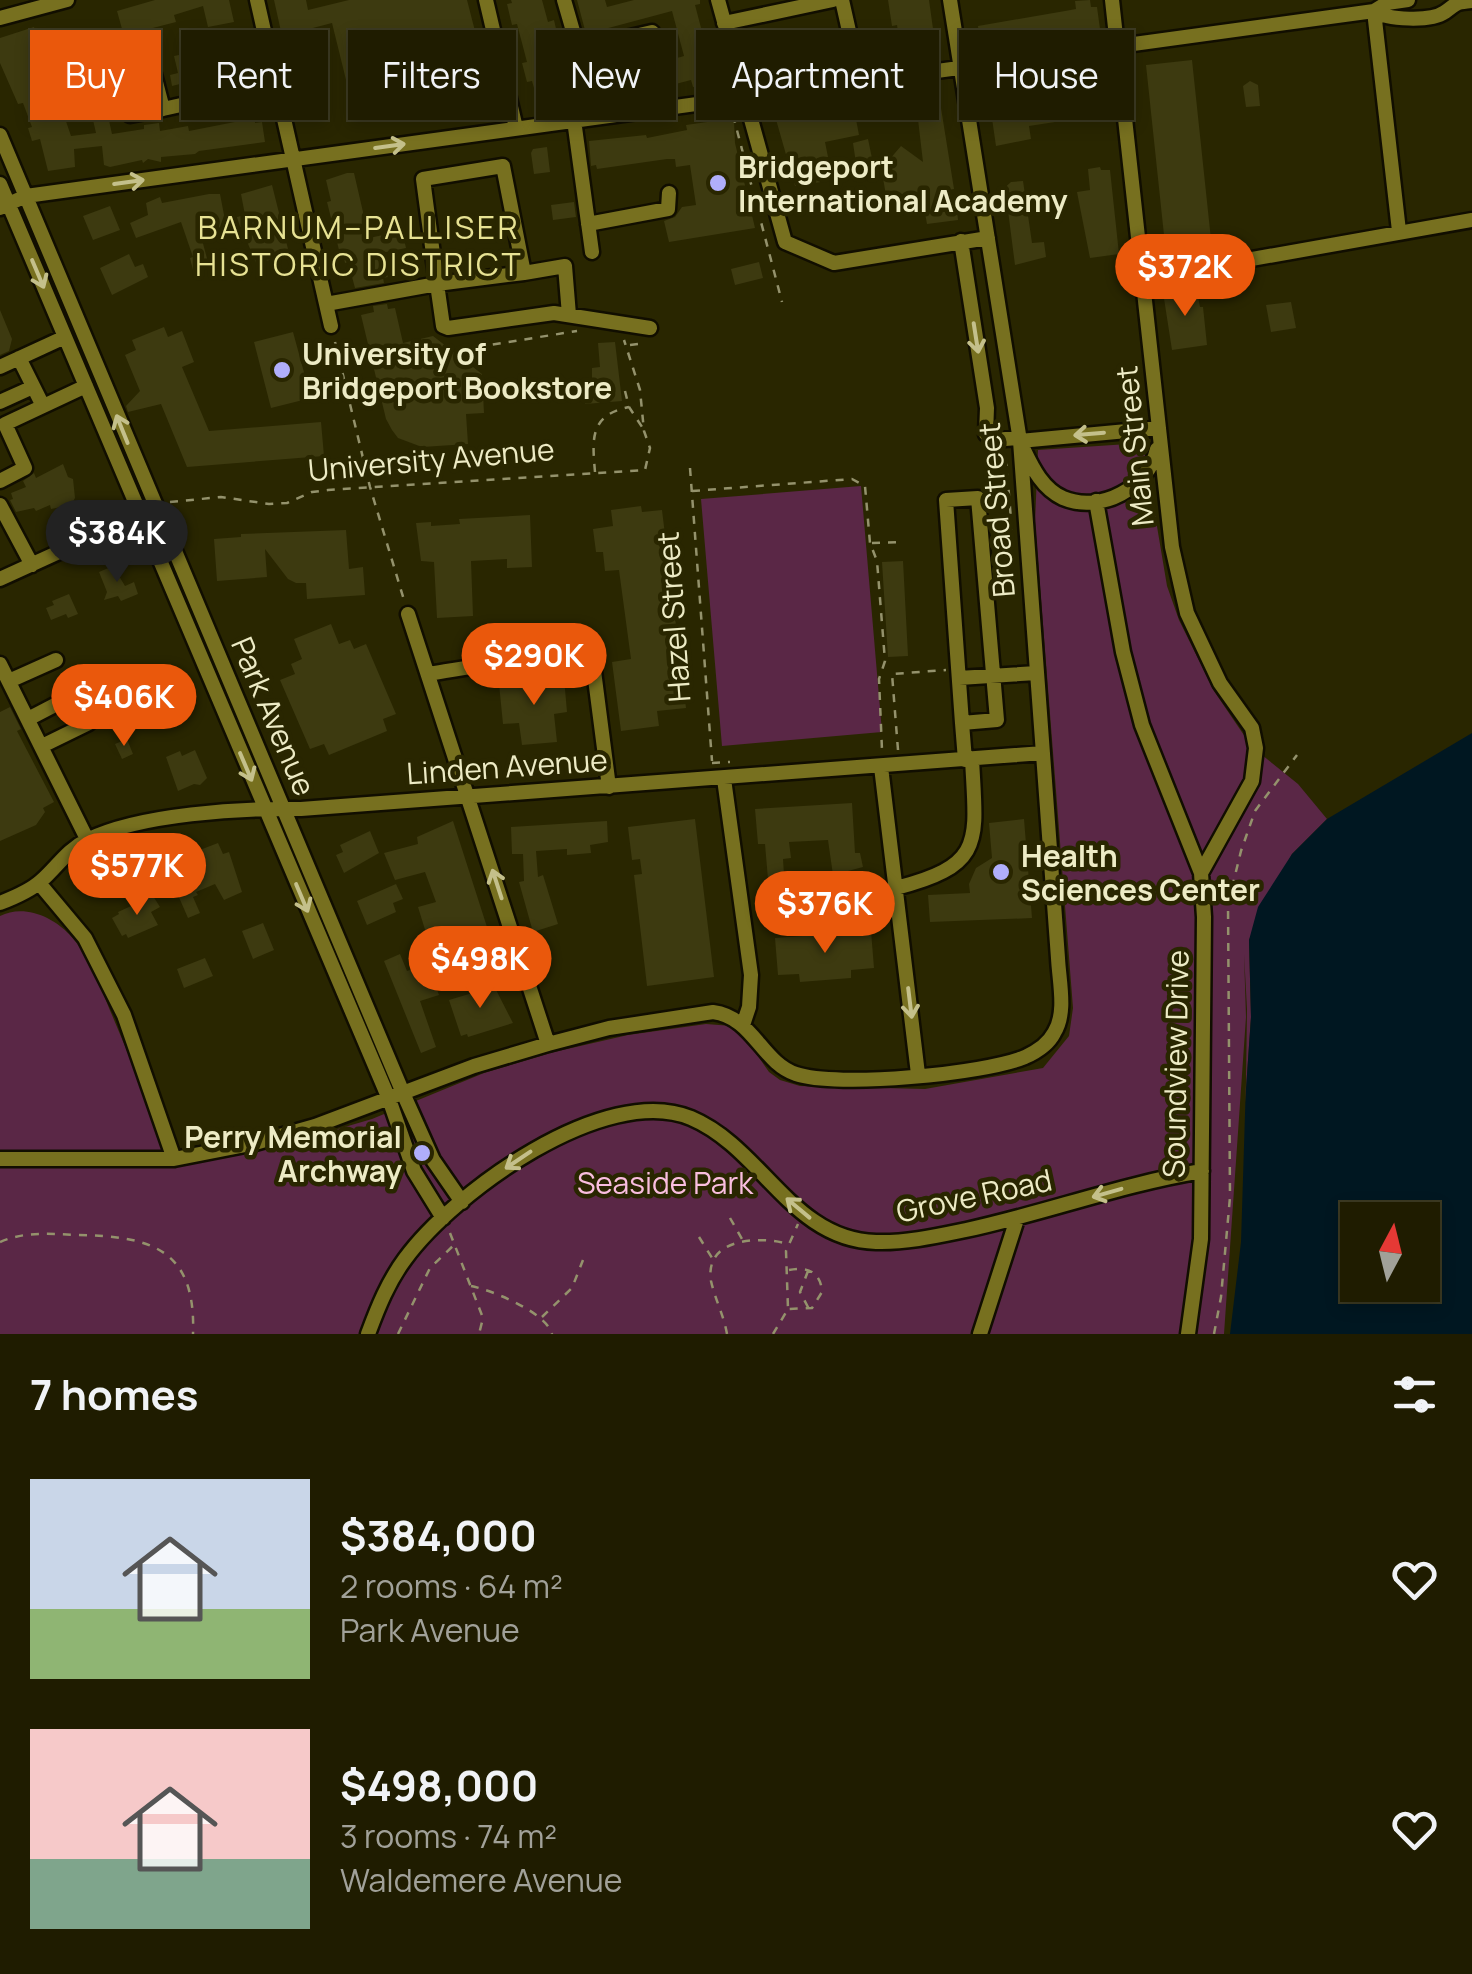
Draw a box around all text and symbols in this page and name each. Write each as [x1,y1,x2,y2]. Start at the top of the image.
chip: Buy [30,30,161,120]
chip: Rent [181,30,328,120]
chip: Filters [348,30,516,120]
chip: New [536,30,676,120]
chip: Apartment [696,30,939,120]
chip: House [959,30,1134,120]
one-way arrow [374,136,406,154]
place label: Bridgeport International Academy [738,146,1068,221]
one-way arrow [112,172,144,190]
marker: Bridgeport International Academy [707,172,729,194]
district label: BARNUM–PALLISER HISTORIC DISTRICT [195,205,523,286]
pin: $372K [1115,234,1255,319]
text: $372K [1137,244,1233,288]
one-way arrow [30,258,48,289]
one-way arrow [968,321,986,353]
place label: University of Bridgeport Bookstore [302,333,612,408]
marker: University of Bridgeport Bookstore [271,359,293,381]
street label: Main Street [1105,364,1163,528]
one-way arrow [111,414,129,445]
street label: Broad Street [968,421,1024,599]
one-way arrow [1074,425,1106,444]
street label: University Avenue [306,428,556,490]
pin: $384K [47,500,187,585]
text: $384K [68,510,166,554]
street label: Hazel Street [647,531,699,703]
pin: $290K [464,623,604,708]
street label: Park Avenue [222,630,326,802]
text: $290K [484,633,584,677]
pin: $406K [54,664,194,749]
text: $406K [73,674,175,718]
street label: Linden Avenue [405,739,609,793]
one-way arrow [238,751,256,781]
pin: $577K [67,833,207,918]
place label: Health Sciences Center [1021,835,1260,910]
text: $577K [90,843,184,887]
marker: Health Sciences Center [990,861,1012,883]
one-way arrow [487,869,505,901]
pin: $376K [755,871,895,956]
text: $376K [777,881,873,925]
one-way arrow [294,882,312,912]
pin: $498K [410,926,550,1011]
text: $498K [431,936,529,980]
street label: Soundview Drive [1153,950,1197,1178]
one-way arrow [901,986,920,1018]
place label: Perry Memorial Archway [184,1116,402,1191]
marker: Perry Memorial Archway [411,1142,433,1164]
one-way arrow [504,1149,532,1170]
street label: Grove Road [892,1159,1056,1231]
park label: Seaside Park [577,1162,754,1203]
one-way arrow [1092,1184,1123,1203]
one-way arrow [786,1197,811,1220]
north arrow [1340,1202,1440,1302]
map controls [1340,1202,1440,1302]
text: 7 homes [30,1365,198,1423]
icon: filters [1387,1367,1442,1422]
text: $384,000 [340,1506,537,1564]
icon: home [110,1519,230,1639]
icon: heart [1387,1552,1442,1607]
text: 2 rooms · 64 m² [340,1564,563,1608]
text: Park Avenue [340,1608,520,1652]
text: $498,000 [340,1756,538,1814]
icon: home [110,1769,230,1889]
icon: heart [1387,1802,1442,1857]
text: 3 rooms · 74 m² [340,1814,557,1858]
text: Waldemere Avenue [340,1858,623,1902]

